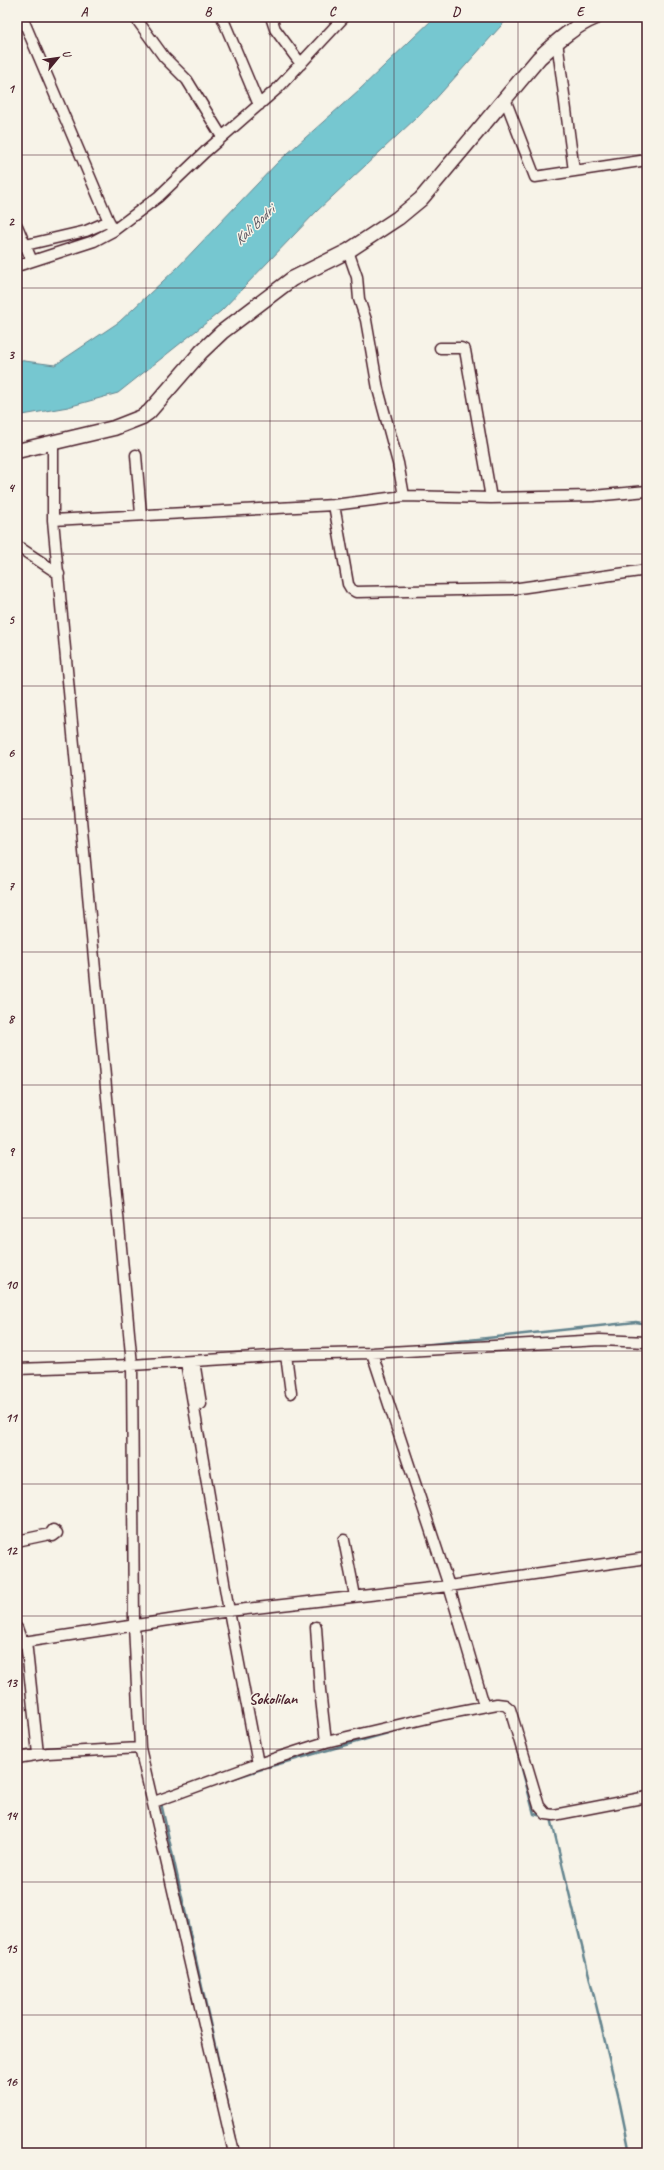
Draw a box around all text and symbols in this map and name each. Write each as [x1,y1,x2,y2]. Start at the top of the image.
text: A [81,4,89,20]
text: B [205,4,213,20]
text: C [329,4,337,20]
text: D [452,4,461,20]
text: E [577,4,586,20]
north arrow [38,38,78,78]
text: U [59,47,75,61]
text: 1 [8,81,16,97]
water label: Kali Bodri [230,198,282,249]
text: 2 [8,214,15,230]
text: 3 [8,347,15,363]
text: 4 [8,480,16,496]
text: 5 [8,612,15,628]
text: 6 [8,745,15,761]
text: 7 [8,878,15,894]
text: 8 [8,1011,16,1027]
text: 9 [8,1144,15,1160]
text: 10 [5,1277,18,1293]
text: 11 [5,1410,19,1426]
text: 12 [5,1543,18,1559]
text: 13 [5,1675,18,1691]
district label: Sokolilan [249,1689,298,1709]
text: 14 [5,1808,19,1824]
text: 15 [5,1941,18,1957]
text: 16 [5,2074,18,2090]

